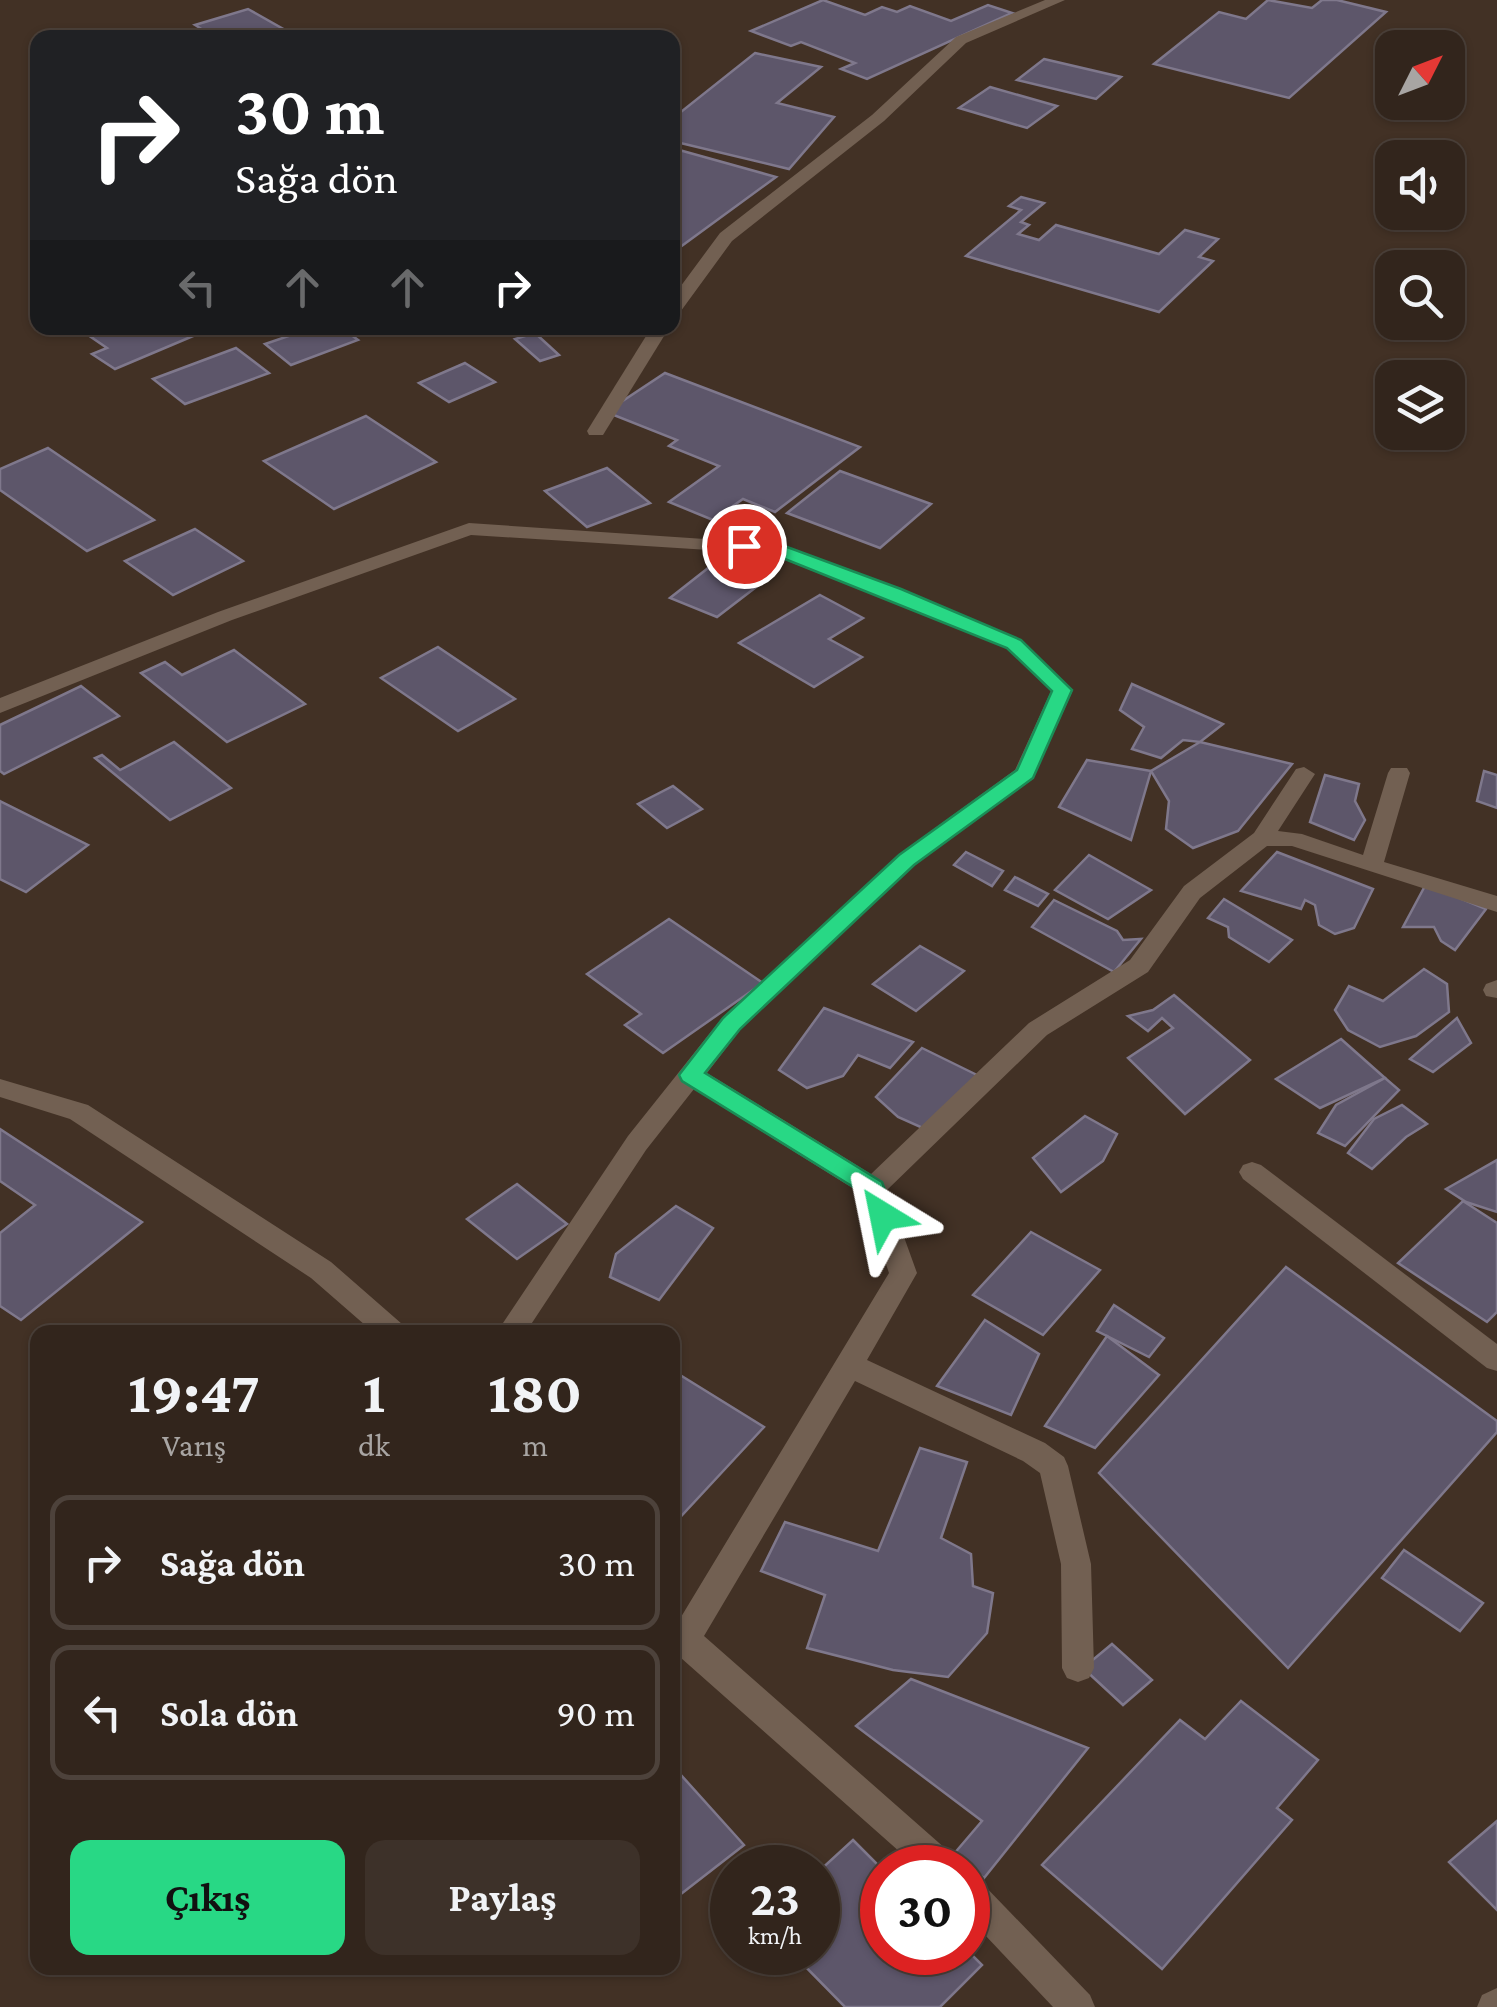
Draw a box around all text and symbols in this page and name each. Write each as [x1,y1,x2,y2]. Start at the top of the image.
north arrow [1375,30,1465,120]
map controls [1375,30,1465,450]
icon: right [70,70,200,200]
text: 30 m [235,71,384,149]
button: sound [1375,140,1465,230]
text: Sağa dön [235,153,398,203]
button: search [1375,250,1465,340]
icon: left [170,260,225,315]
icon: ahead [275,260,330,315]
icon: ahead [380,260,435,315]
icon: right [485,260,540,315]
button: layers [1375,360,1465,450]
pin [702,504,787,589]
icon: arrive [717,519,772,574]
position arrow [831,1164,935,1268]
text: 19:47 [128,1358,260,1425]
text: 1 [363,1358,385,1425]
text: 180 [488,1358,582,1425]
text: Varış [162,1427,226,1463]
text: dk [358,1427,390,1463]
text: m [522,1427,548,1463]
icon: right [75,1535,130,1590]
text: Sağa dön [160,1542,305,1584]
text: 30 m [558,1542,635,1584]
icon: left [75,1685,130,1740]
text: Sola dön [160,1692,298,1734]
text: 90 m [557,1692,635,1734]
button: Çıkış [70,1840,345,1955]
button: Paylaş [365,1840,640,1955]
speed limit sign: 30 [860,1845,990,1975]
text: 23 [750,1870,800,1926]
text: km/h [748,1922,802,1949]

